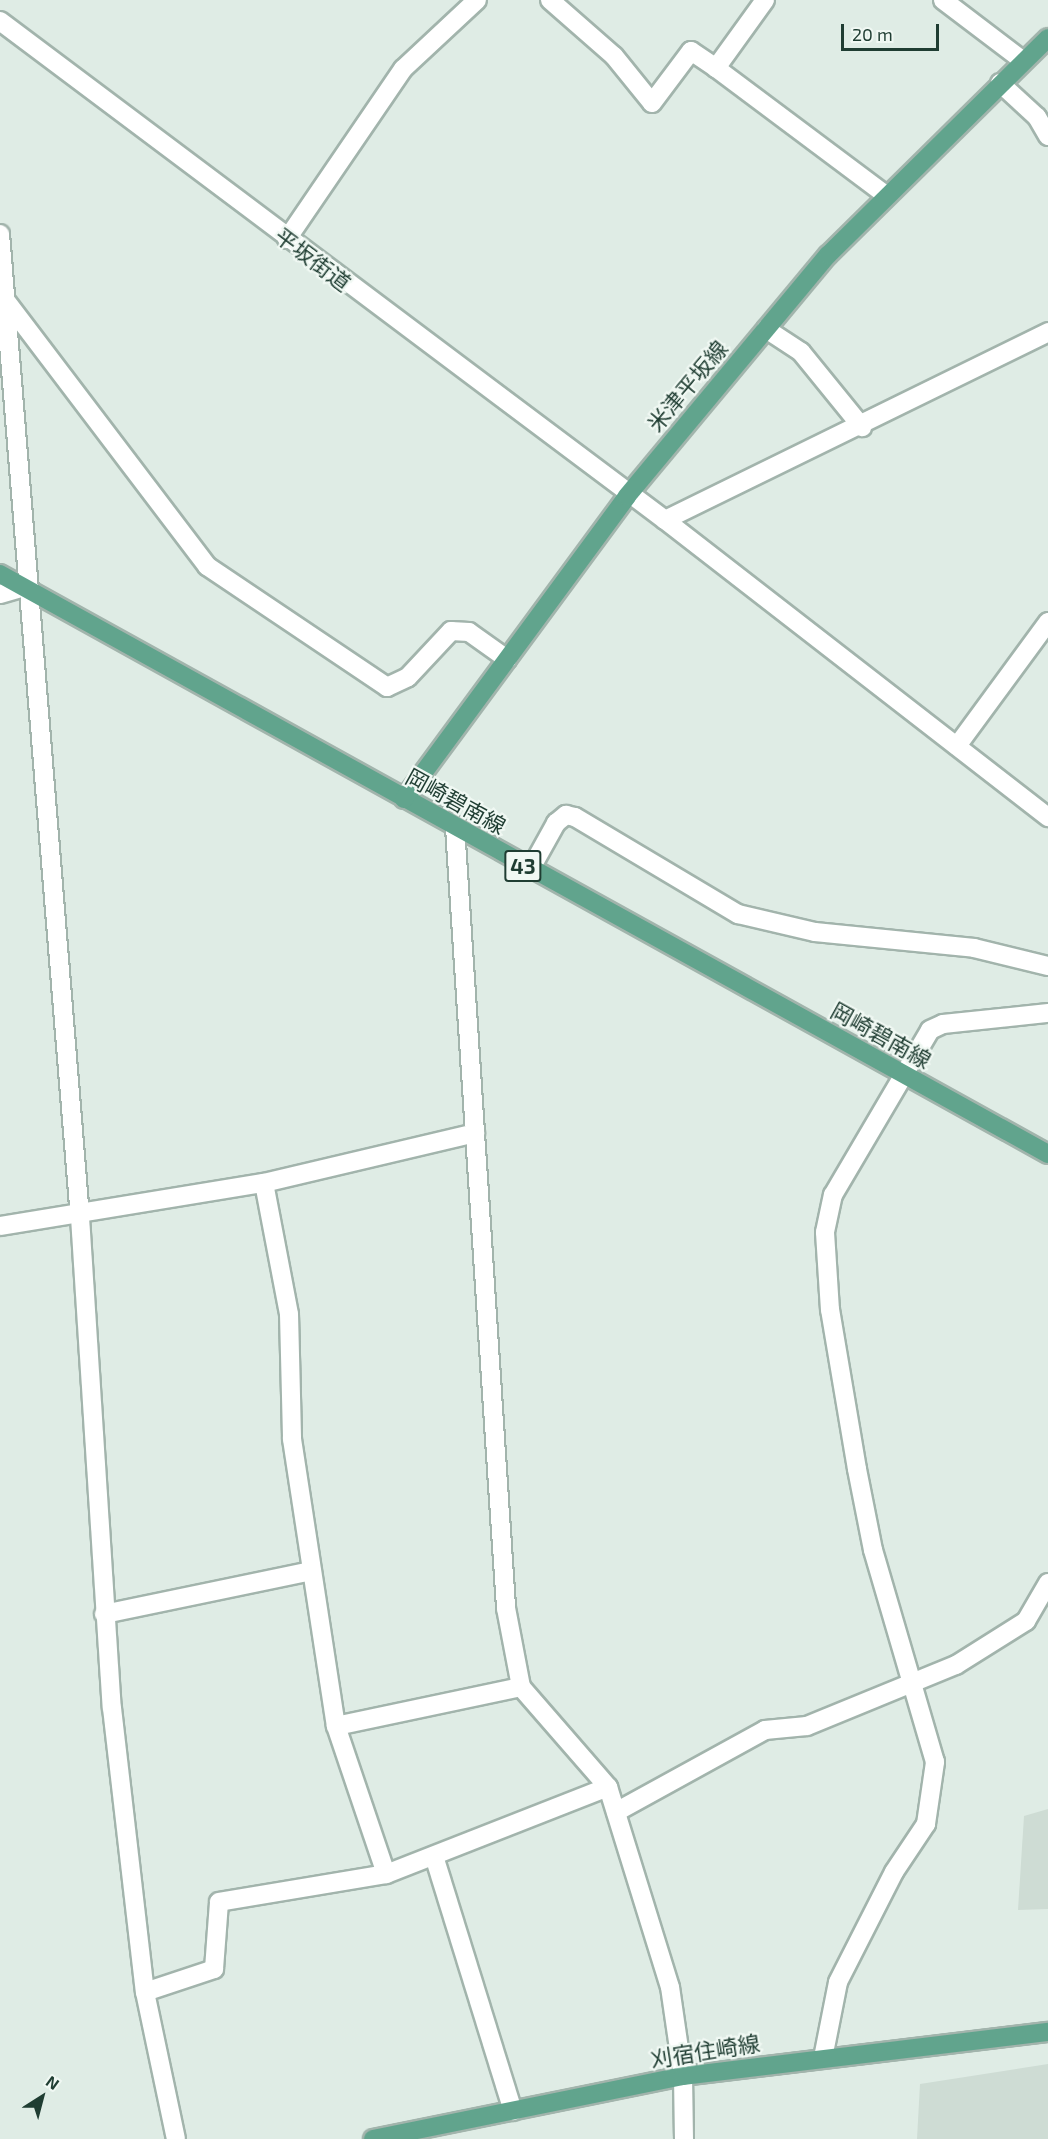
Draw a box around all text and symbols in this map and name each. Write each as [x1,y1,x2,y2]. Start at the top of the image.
scale bar [844,12,942,50]
text: 20 m [852,23,893,45]
street label: 平坂街道 [270,222,356,296]
street label: 米津平坂線 [642,335,732,437]
street label: 岡崎碧南線 [401,763,511,839]
road number: 43 [504,848,542,884]
street label: 岡崎碧南線 [826,997,936,1073]
street label: 刈宿住崎線 [649,2029,761,2073]
north arrow [12,2067,72,2127]
text: N [43,2071,63,2093]

